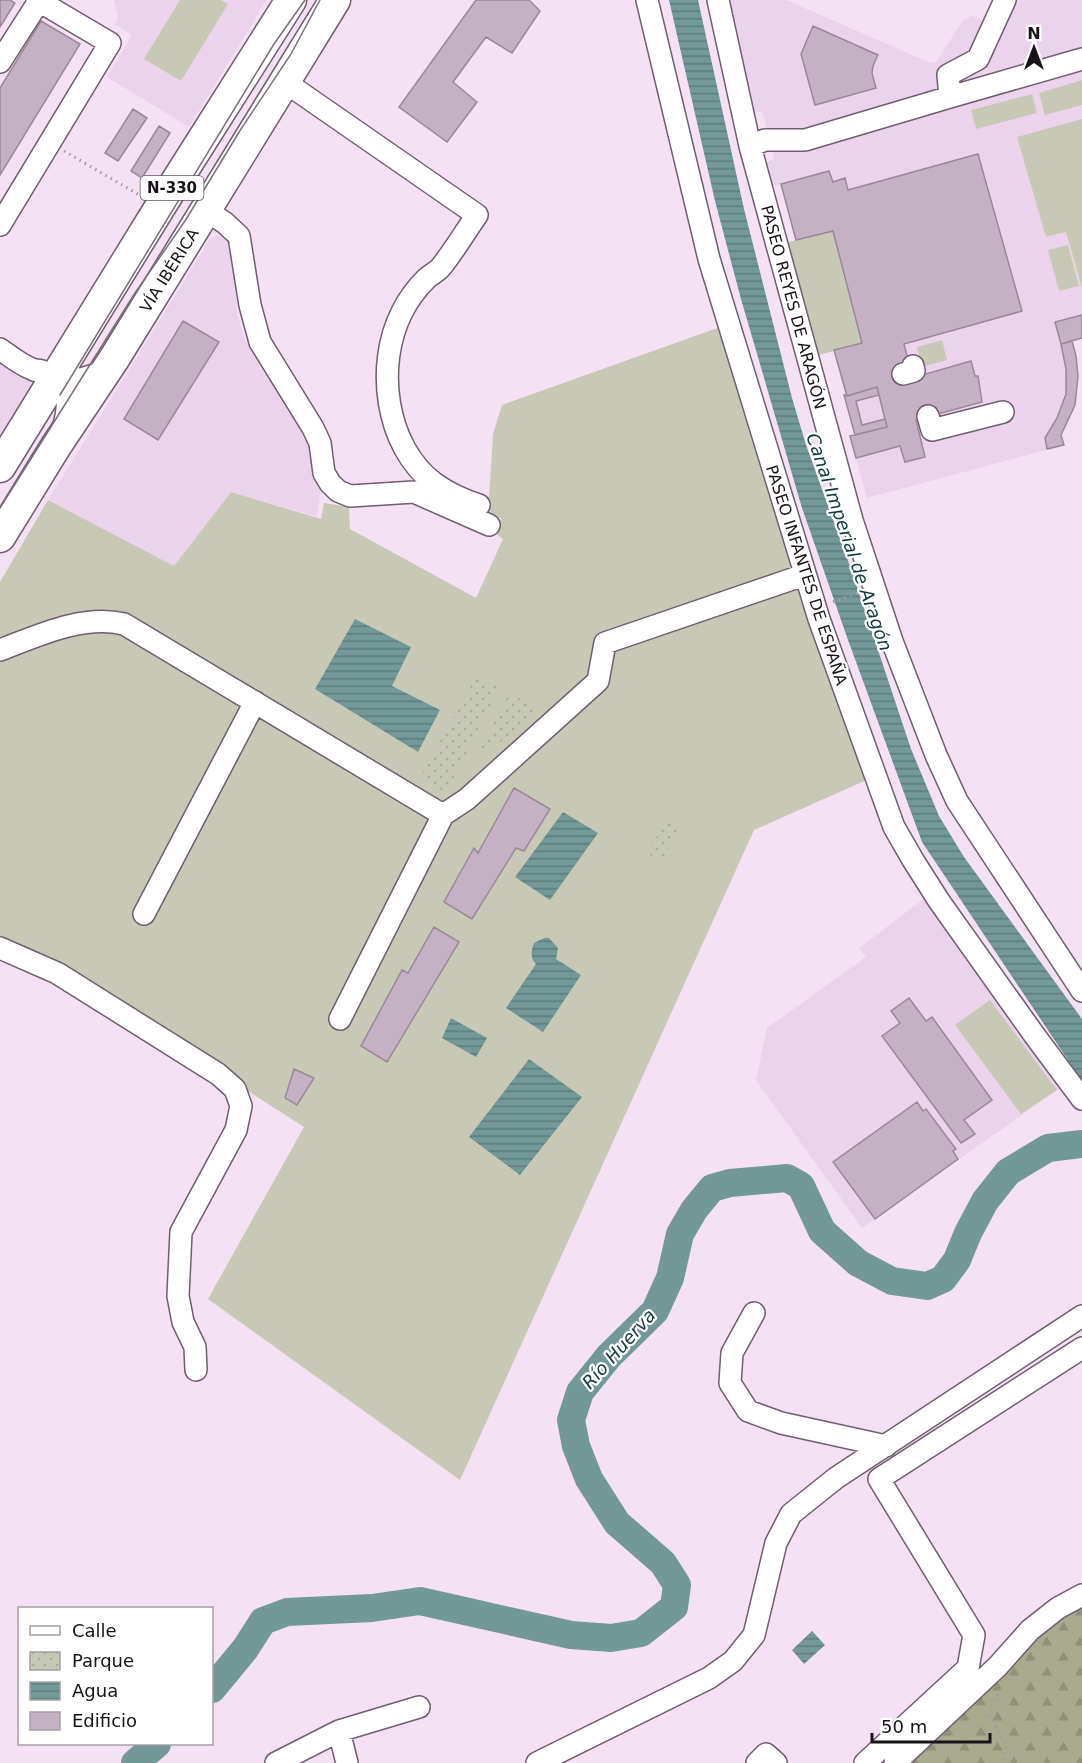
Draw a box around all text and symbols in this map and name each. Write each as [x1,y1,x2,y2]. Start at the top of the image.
north arrow [1004,18,1064,78]
text: N [1027,24,1041,43]
road number: N-330 [140,176,204,200]
street label: PASEO REYES DE ARAGÓN [757,203,830,411]
street label: VÍA IBÉRICA [136,225,203,316]
water label: Canal Imperial de Aragón [802,430,897,654]
street label: PASEO INFANTES DE ESPAÑA [762,463,851,688]
water label: Río Huerva [578,1305,660,1393]
legend [18,1607,213,1745]
text: Calle [72,1620,117,1641]
text: Parque [72,1650,134,1671]
text: Agua [72,1680,118,1701]
scale bar [872,1706,990,1744]
text: Edificio [72,1710,137,1731]
text: 50 m [881,1716,927,1737]

